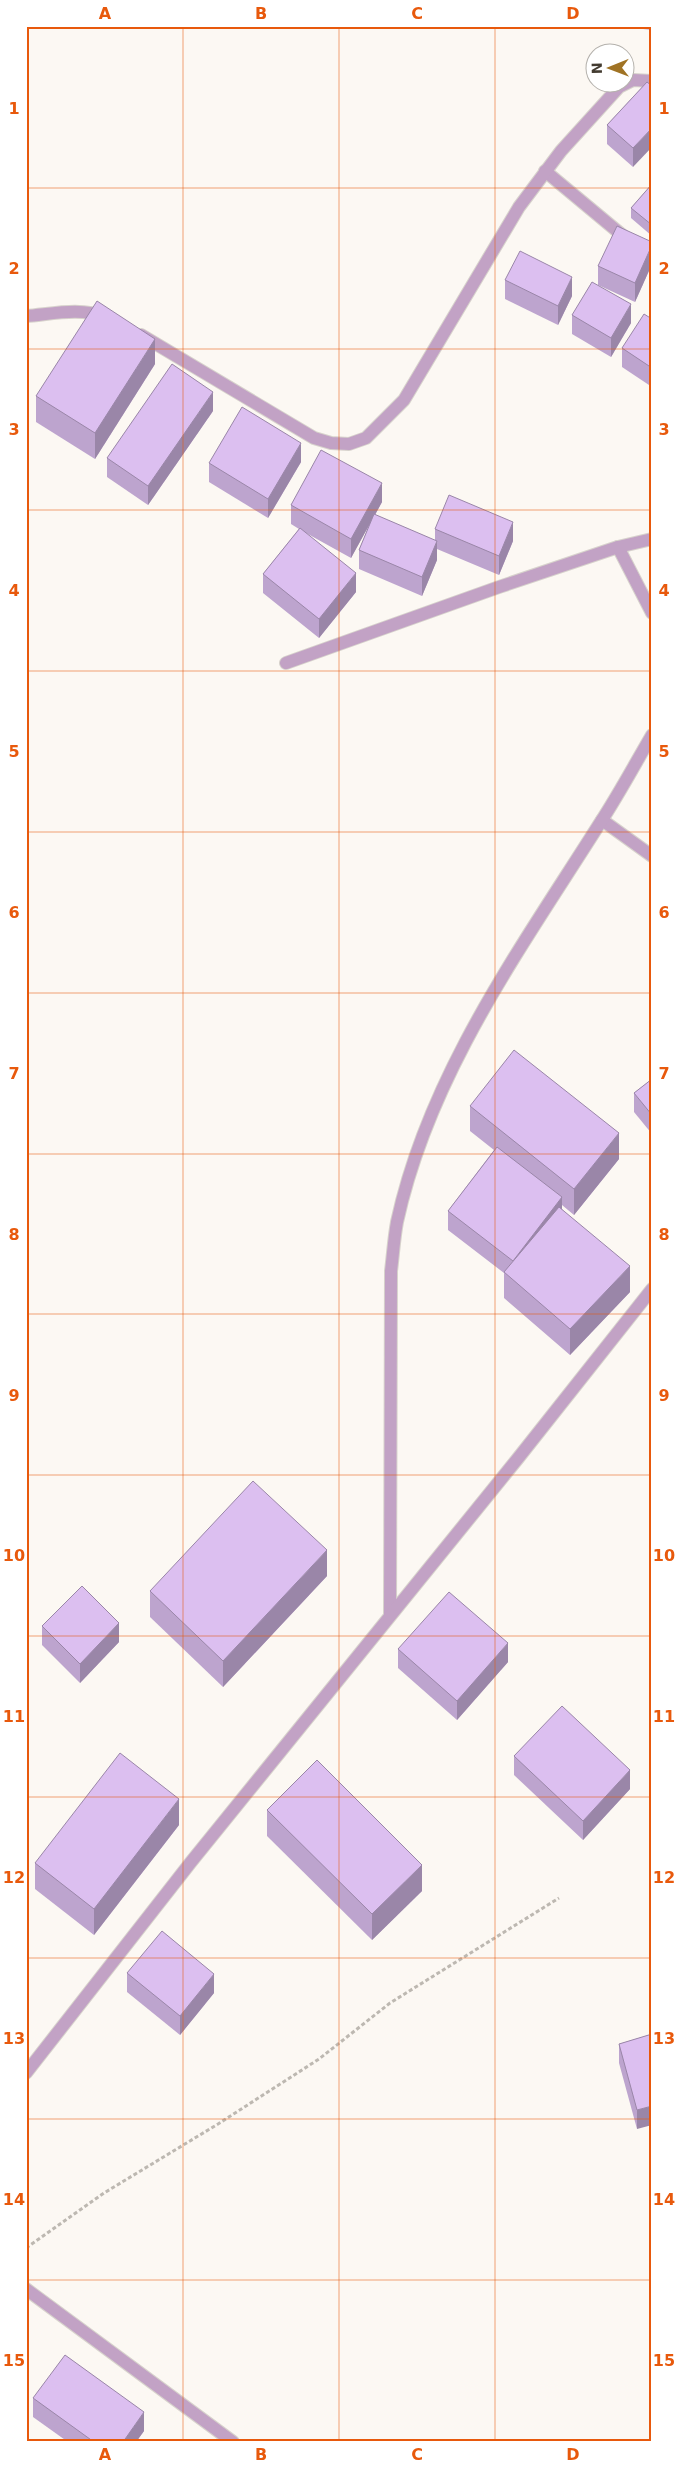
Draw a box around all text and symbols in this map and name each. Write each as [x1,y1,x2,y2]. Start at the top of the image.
text: A [99,4,112,23]
text: B [255,4,267,23]
text: C [411,4,423,23]
text: D [566,4,580,23]
north arrow [586,42,636,92]
text: N [589,62,605,74]
text: 1 [8,99,20,118]
text: 1 [658,99,670,118]
text: 2 [8,259,20,278]
text: 2 [658,259,670,278]
text: 3 [8,420,20,439]
text: 3 [658,420,670,439]
text: 4 [8,581,20,600]
text: 4 [658,581,670,600]
text: 5 [8,742,20,761]
text: 5 [658,742,670,761]
text: 6 [8,903,20,922]
text: 6 [658,903,670,922]
text: 7 [8,1064,20,1083]
text: 7 [658,1064,670,1083]
text: 8 [8,1225,20,1244]
text: 8 [658,1225,670,1244]
text: 9 [8,1386,20,1405]
text: 9 [658,1386,670,1405]
text: 10 [3,1546,25,1565]
text: 10 [653,1546,675,1565]
text: 11 [3,1707,25,1726]
text: 11 [653,1707,675,1726]
text: 12 [3,1868,25,1887]
text: 12 [653,1868,675,1887]
text: 13 [3,2029,25,2048]
text: 13 [653,2029,675,2048]
text: 14 [3,2190,25,2209]
text: 14 [653,2190,675,2209]
text: 15 [3,2351,25,2370]
text: 15 [653,2351,675,2370]
text: A [99,2445,112,2464]
text: B [255,2445,267,2464]
text: C [411,2445,423,2464]
text: D [566,2445,580,2464]

